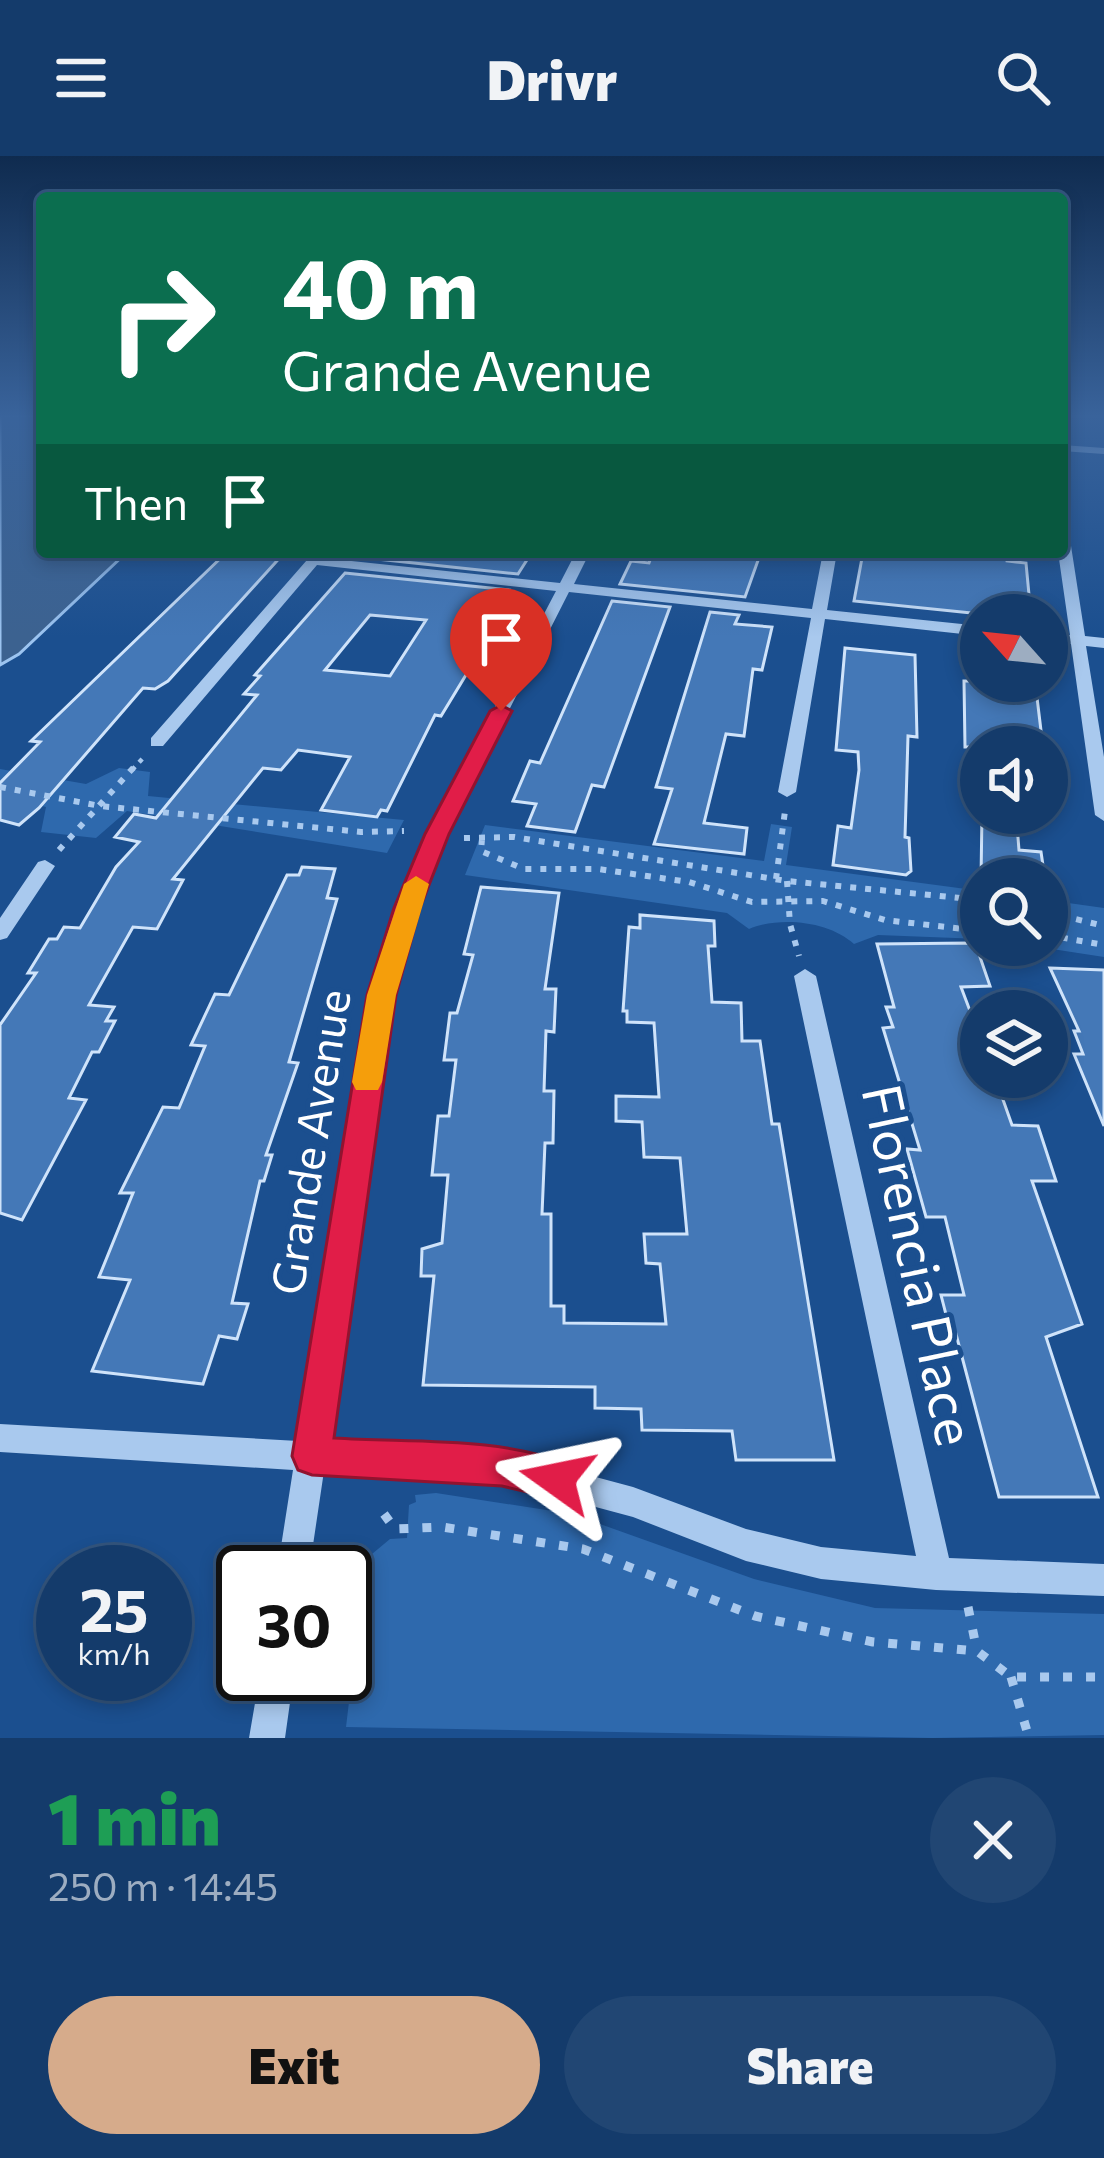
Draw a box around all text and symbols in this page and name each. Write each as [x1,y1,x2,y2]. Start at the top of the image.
icon: menu [48,45,114,111]
text: Drivr [487,45,617,111]
icon: search [990,45,1056,111]
text: 40 m [282,234,479,336]
icon: right [84,240,240,396]
text: Grande Avenue [282,336,652,402]
icon: arrive [212,468,278,534]
text: Then [84,474,188,529]
pin [450,588,552,711]
north arrow [960,594,1068,702]
map controls [960,594,1068,1098]
icon: arrive [468,606,534,672]
button: sound [960,726,1068,834]
button: search [960,858,1068,966]
street label: Grande Avenue [257,985,360,1298]
button: layers [960,990,1068,1098]
street label: Florencia Place [850,1078,991,1451]
position arrow [494,1416,620,1542]
speed limit sign: 30 [216,1545,372,1701]
text: 25 [79,1571,149,1644]
text: km/h [78,1634,150,1671]
text: 1 min [48,1772,221,1860]
button: close [930,1777,1056,1903]
text: 250 m · 14:45 [48,1861,278,1909]
button: Exit [48,1996,540,2134]
button: Share [564,1996,1056,2134]

